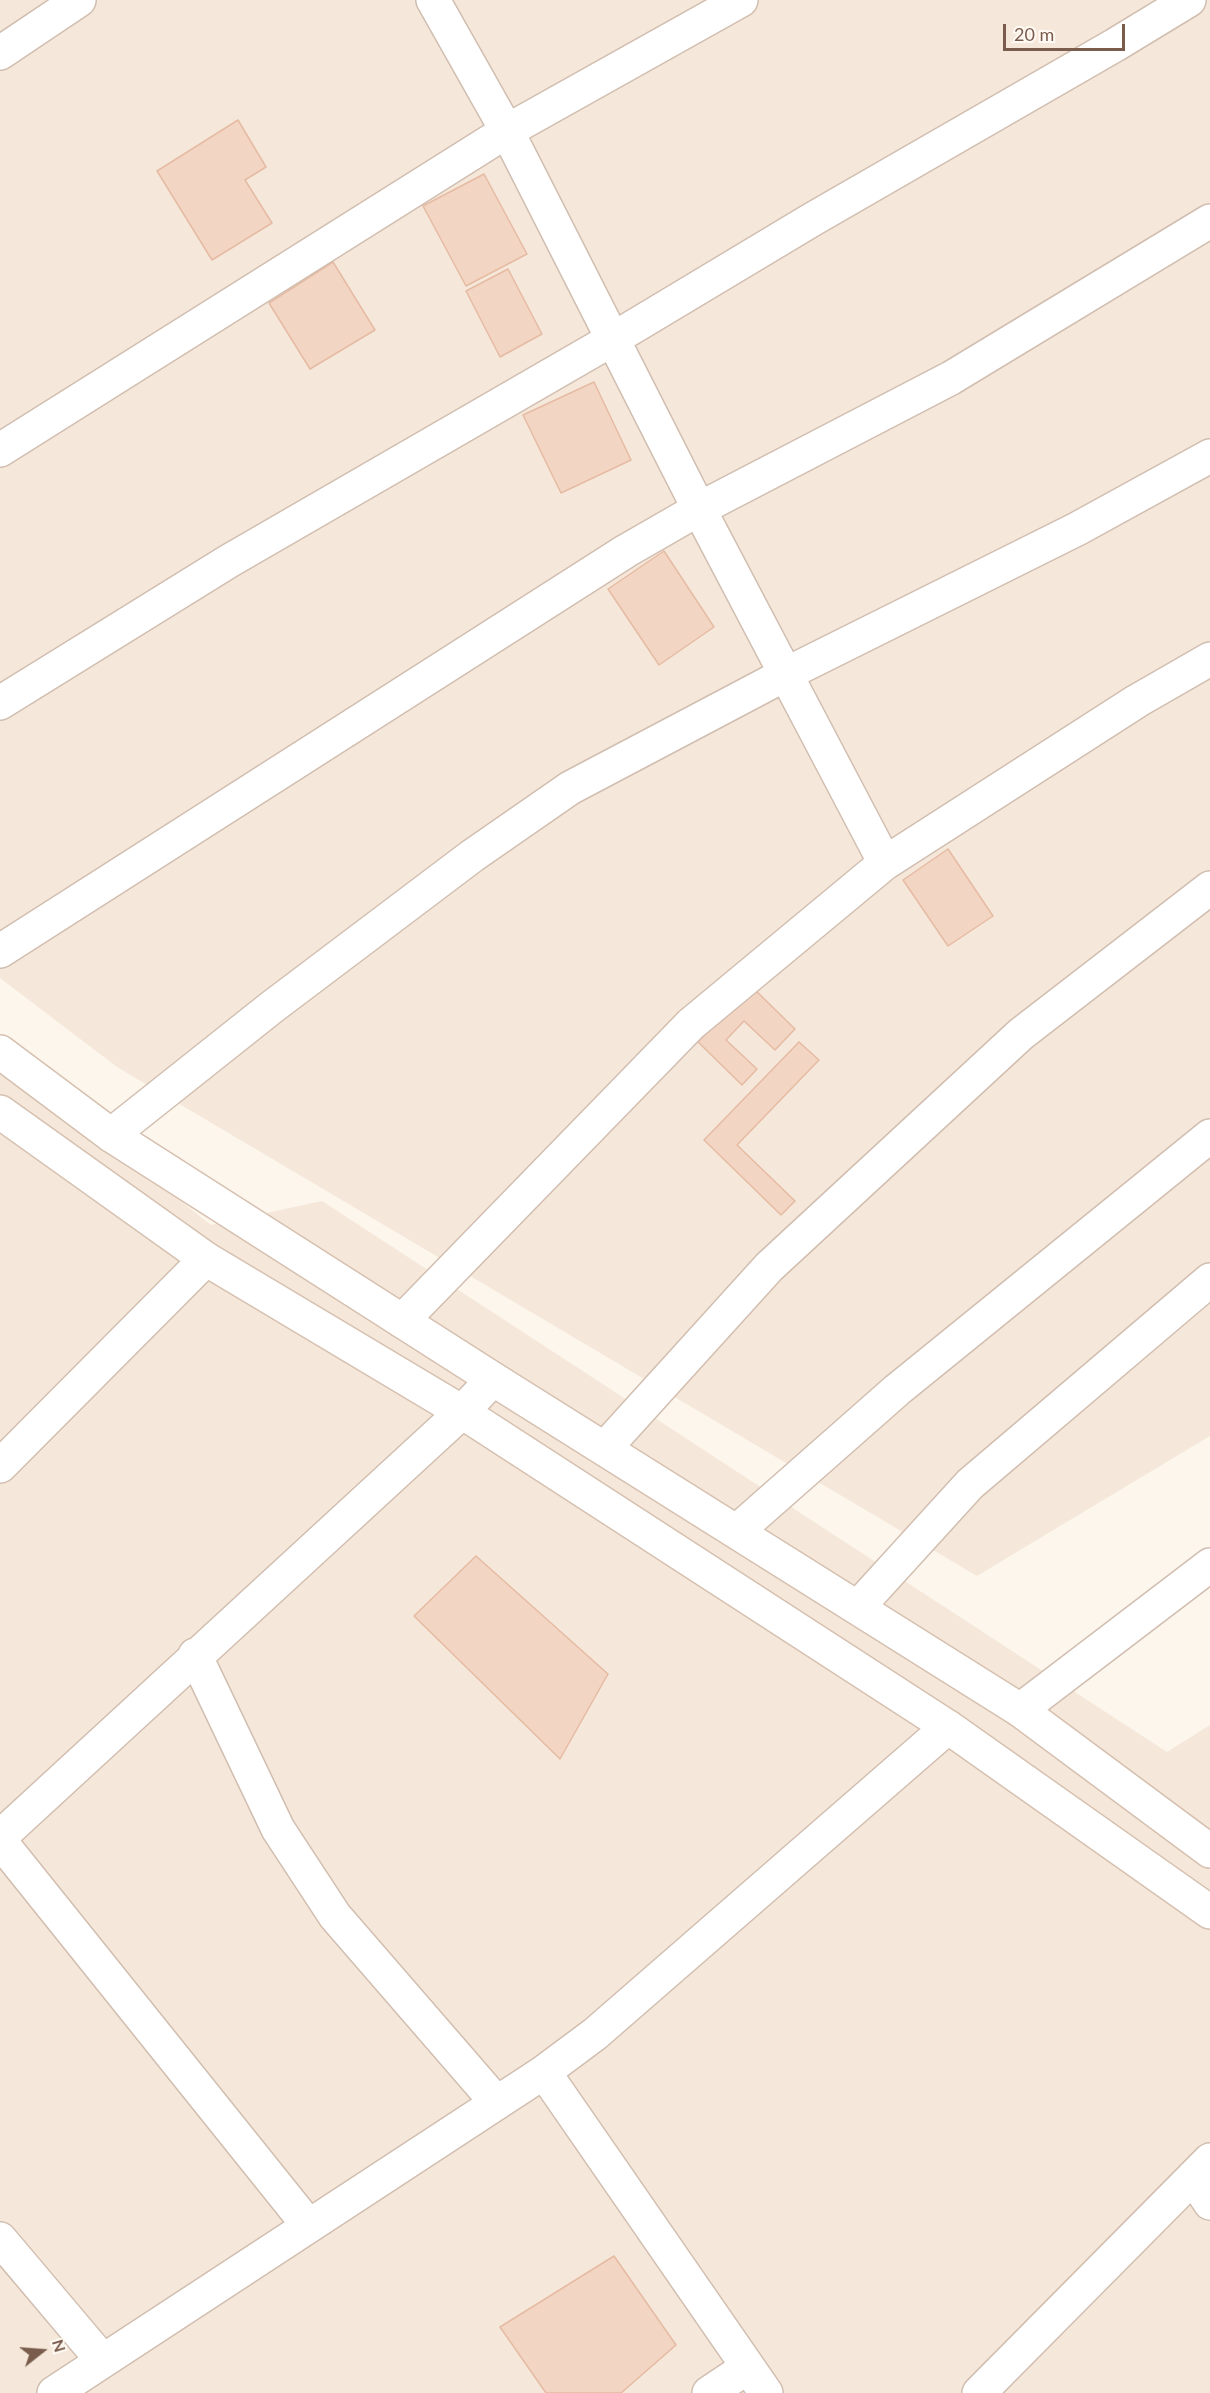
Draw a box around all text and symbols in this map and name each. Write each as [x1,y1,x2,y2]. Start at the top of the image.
scale bar [1006,12,1128,50]
text: 20 m [1014,23,1054,45]
north arrow [12,2321,72,2381]
text: N [49,2337,71,2354]

